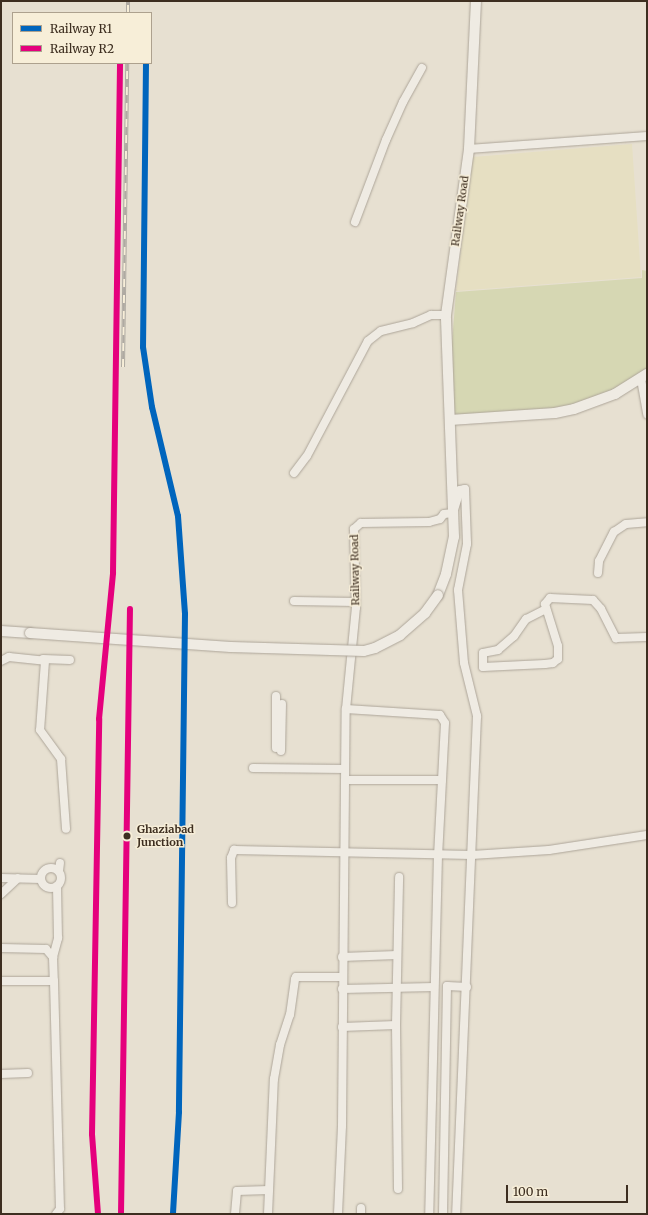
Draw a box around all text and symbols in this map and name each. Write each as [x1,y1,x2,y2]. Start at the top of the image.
legend [12,12,152,64]
text: Railway R1 [50,21,112,36]
text: Railway R2 [50,41,114,56]
street label: Railway Road [449,175,471,247]
street label: Railway Road [348,534,362,606]
place label: Ghaziabad Junction [137,823,194,849]
marker: Ghaziabad Junction [120,829,134,843]
scale bar [508,1177,630,1203]
text: 100 m [513,1184,548,1199]

